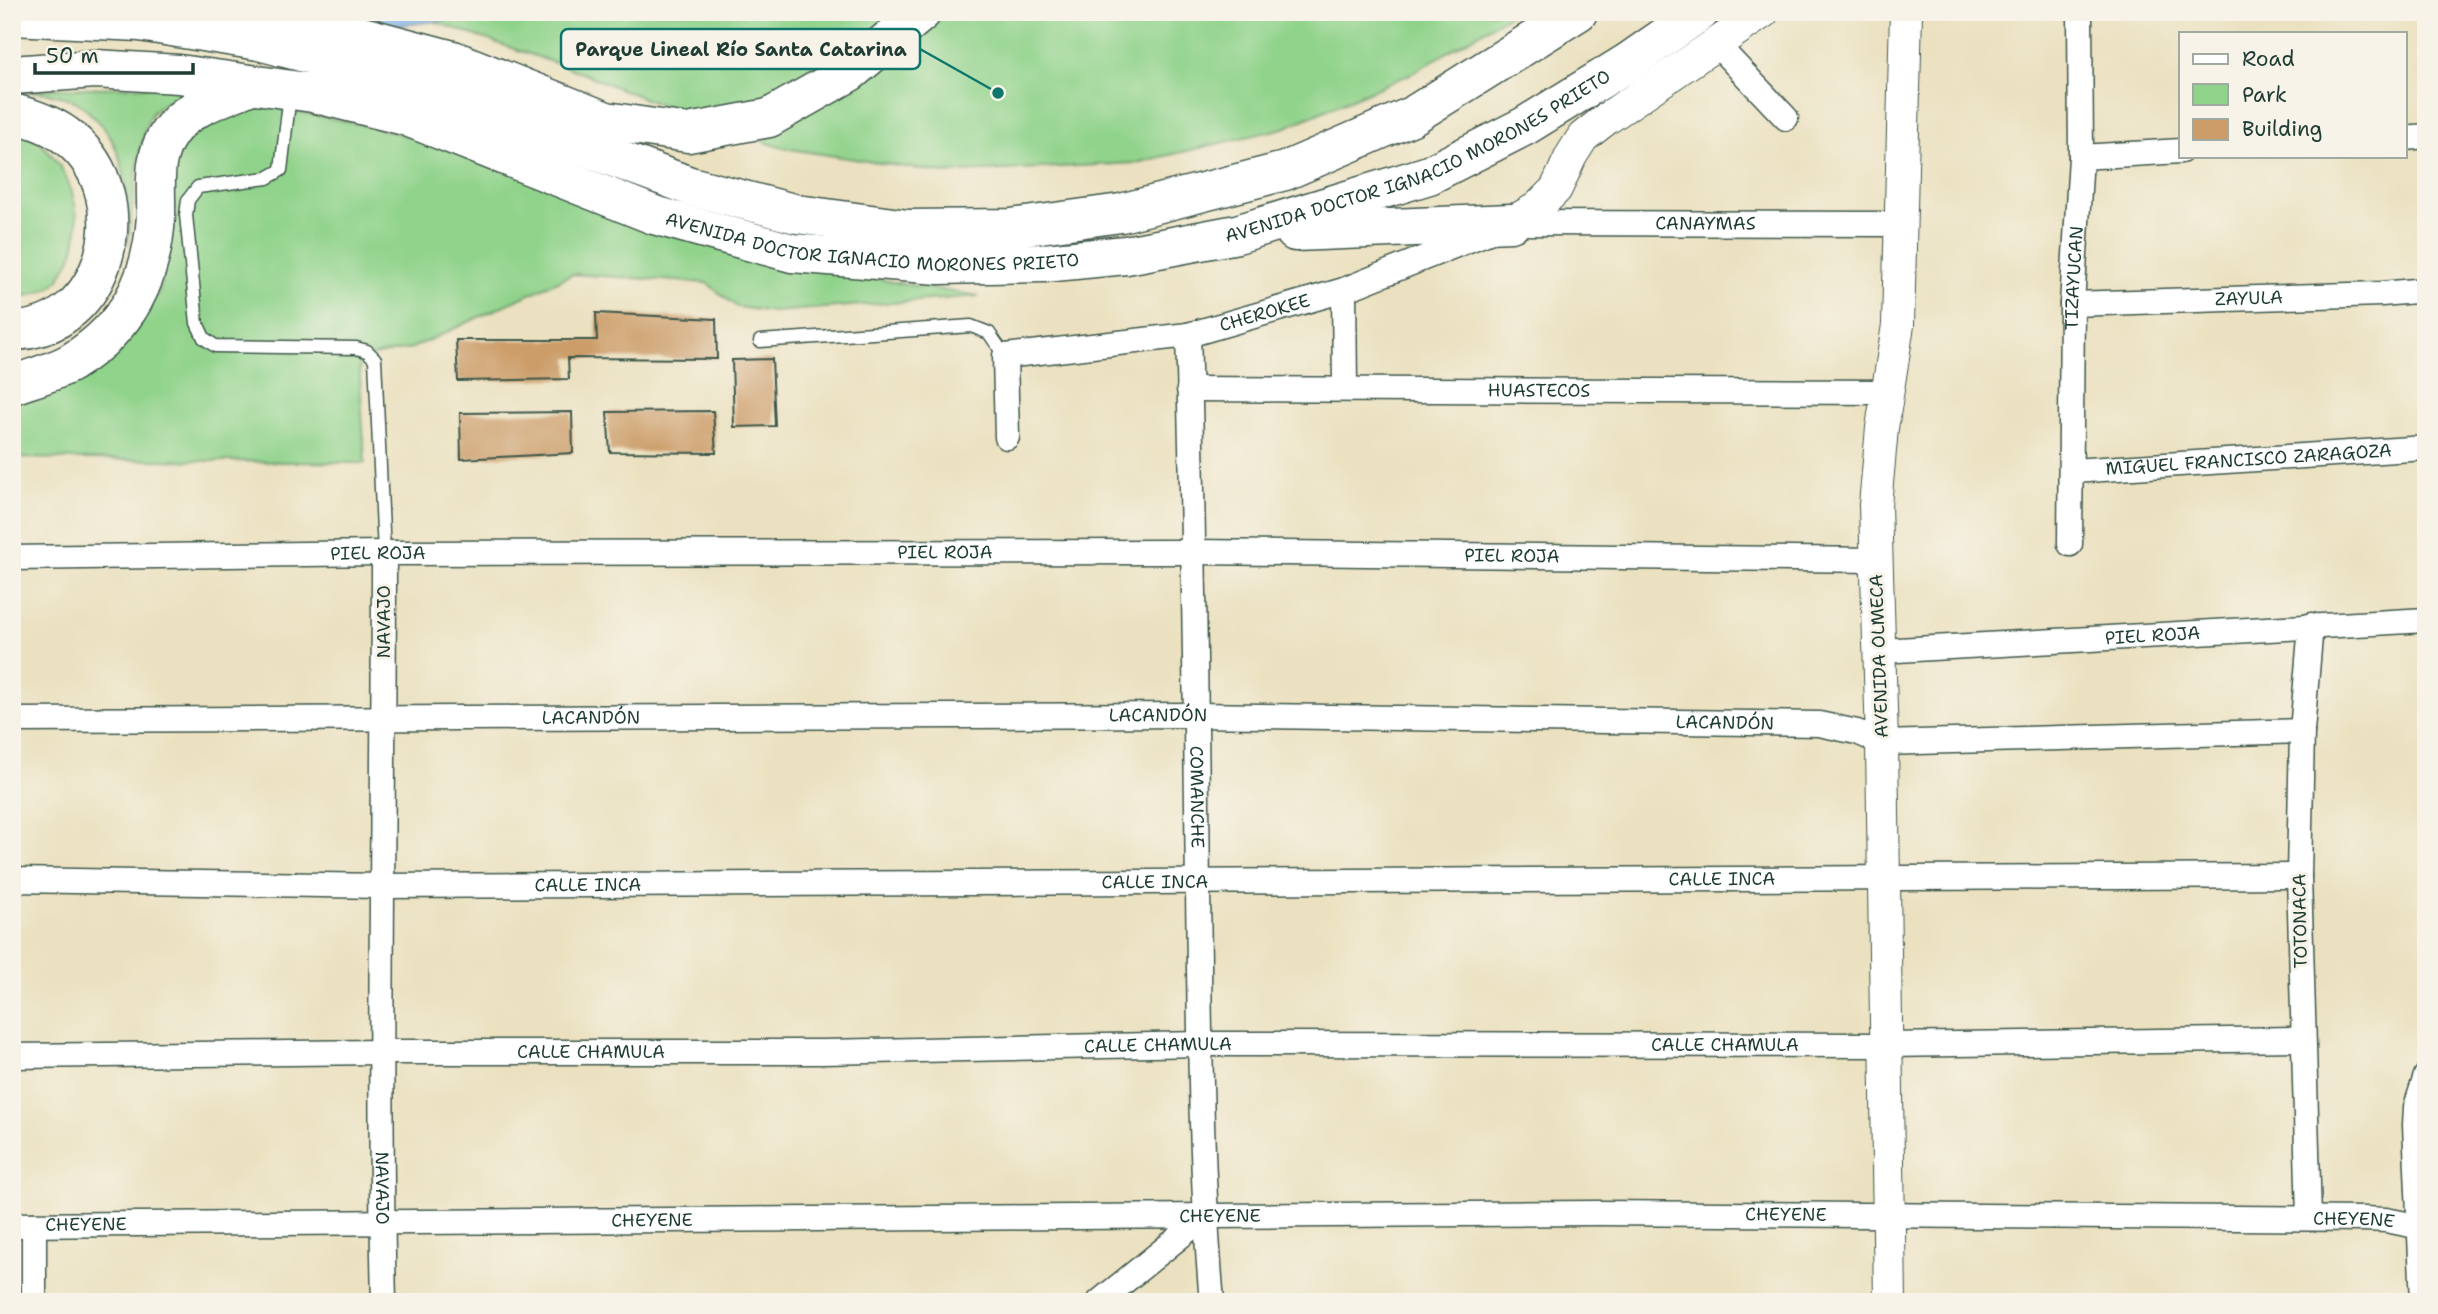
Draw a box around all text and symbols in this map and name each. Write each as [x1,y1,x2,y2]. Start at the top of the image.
callout: Parque Lineal Río Santa Catarina [561,29,920,69]
scale bar [35,32,192,76]
legend [2179,32,2406,158]
text: Parque Lineal Río Santa Catarina [575,37,907,62]
text: 50 m [46,42,99,70]
text: Road [2242,45,2295,73]
street label: AVENIDA DOCTOR IGNACIO MORONES PRIETO [1223,64,1615,248]
text: Park [2242,81,2287,109]
text: Building [2242,115,2322,143]
street label: AVENIDA DOCTOR IGNACIO MORONES PRIETO [663,207,1080,277]
street label: CANAYMAS [1655,211,1756,236]
street label: TIZAYUCAN [2060,225,2089,330]
street label: ZAYULA [2214,285,2283,311]
street label: CHEROKEE [1216,288,1313,337]
street label: HUASTECOS [1488,378,1590,403]
street label: MIGUEL FRANCISCO ZARAGOZA [2105,438,2392,481]
street label: PIEL ROJA [897,540,993,564]
street label: PIEL ROJA [330,541,426,566]
street label: PIEL ROJA [1464,543,1560,568]
street label: AVENIDA OLMECA [1864,574,1894,738]
street label: NAVAJO [372,585,396,659]
street label: PIEL ROJA [2104,621,2201,650]
street label: LACANDÓN [1109,703,1207,727]
street label: LACANDÓN [542,705,640,730]
street label: LACANDÓN [1676,710,1774,735]
street label: COMANCHE [1184,745,1210,848]
street label: CALLE INCA [1668,867,1775,891]
street label: CALLE INCA [1101,870,1208,894]
street label: CALLE INCA [534,873,641,897]
street label: TOTONACA [2287,873,2313,969]
street label: CALLE CHAMULA [1084,1032,1232,1058]
street label: CALLE CHAMULA [1651,1033,1799,1057]
street label: CALLE CHAMULA [517,1040,665,1064]
street label: NAVAJO [370,1151,395,1225]
street label: CHEYENE [1745,1202,1827,1227]
street label: CHEYENE [1179,1204,1261,1228]
street label: CHEYENE [2313,1207,2397,1233]
street label: CHEYENE [611,1208,693,1232]
street label: CHEYENE [45,1212,127,1237]

